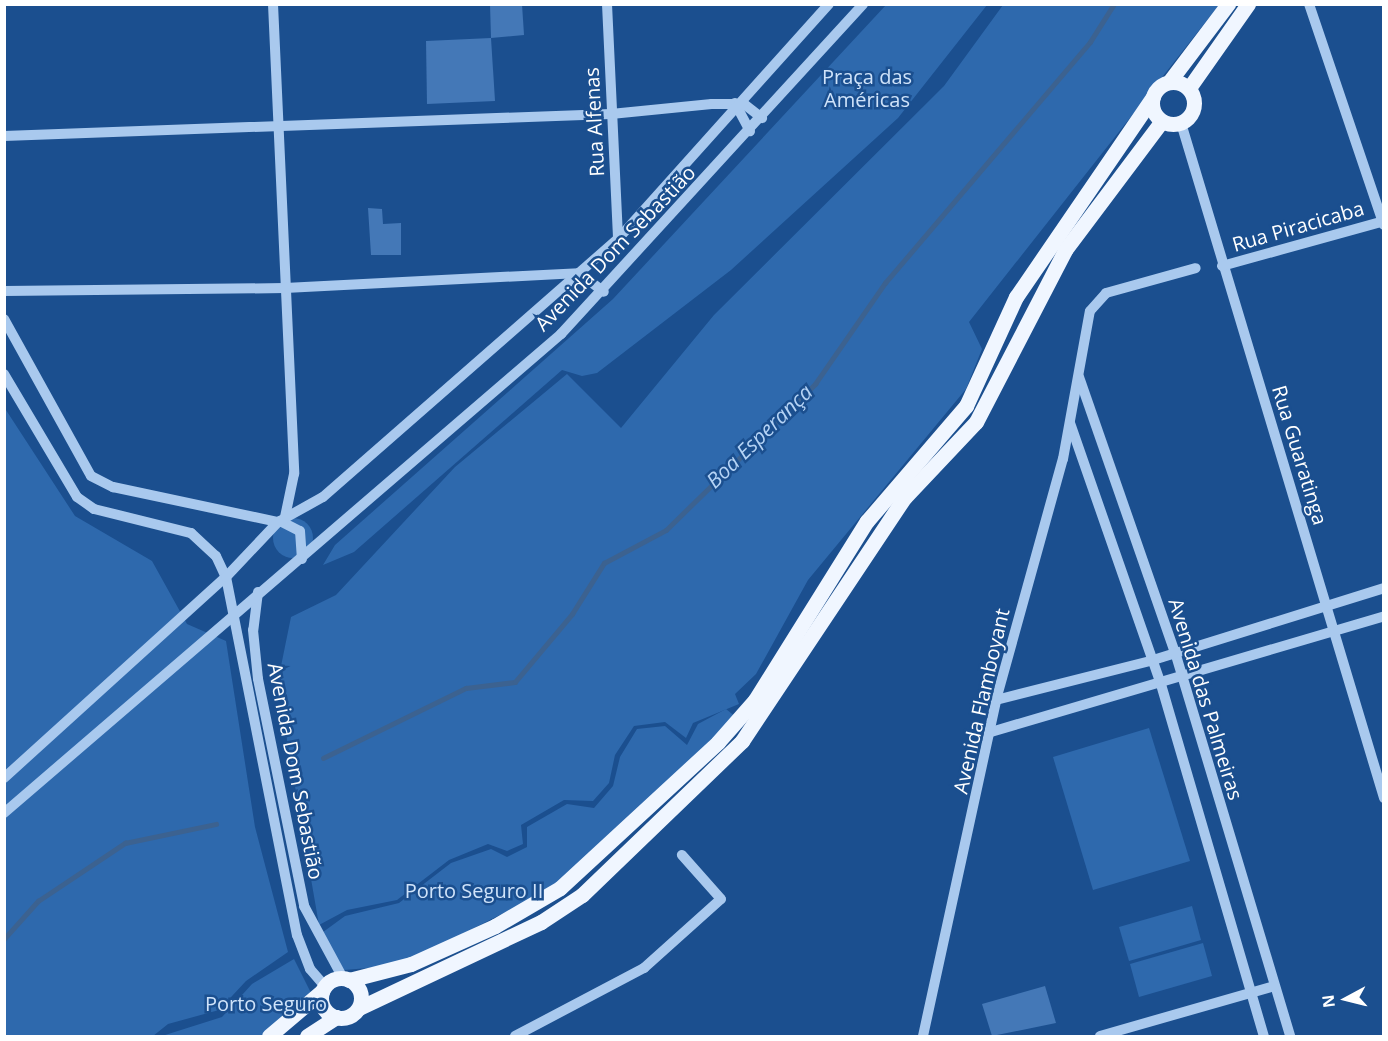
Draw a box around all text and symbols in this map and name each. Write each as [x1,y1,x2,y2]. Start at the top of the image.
park label: Praça das Américas [822,65,912,112]
street label: Rua Alfenas [579,67,609,177]
street label: Avenida Dom Sebastião [530,160,700,336]
street label: Rua Piracicaba [1229,196,1367,256]
water label: Boa Esperança [701,379,817,493]
street label: Rua Guaratinga [1267,382,1333,528]
street label: Avenida das Palmeiras [1164,595,1248,803]
street label: Avenida Flamboyant [948,606,1014,796]
street label: Avenida Dom Sebastião [263,661,329,881]
park label: Porto Seguro II [405,878,543,902]
north arrow [1316,969,1376,1029]
park label: Porto Seguro [205,991,327,1015]
text: N [1316,993,1340,1009]

